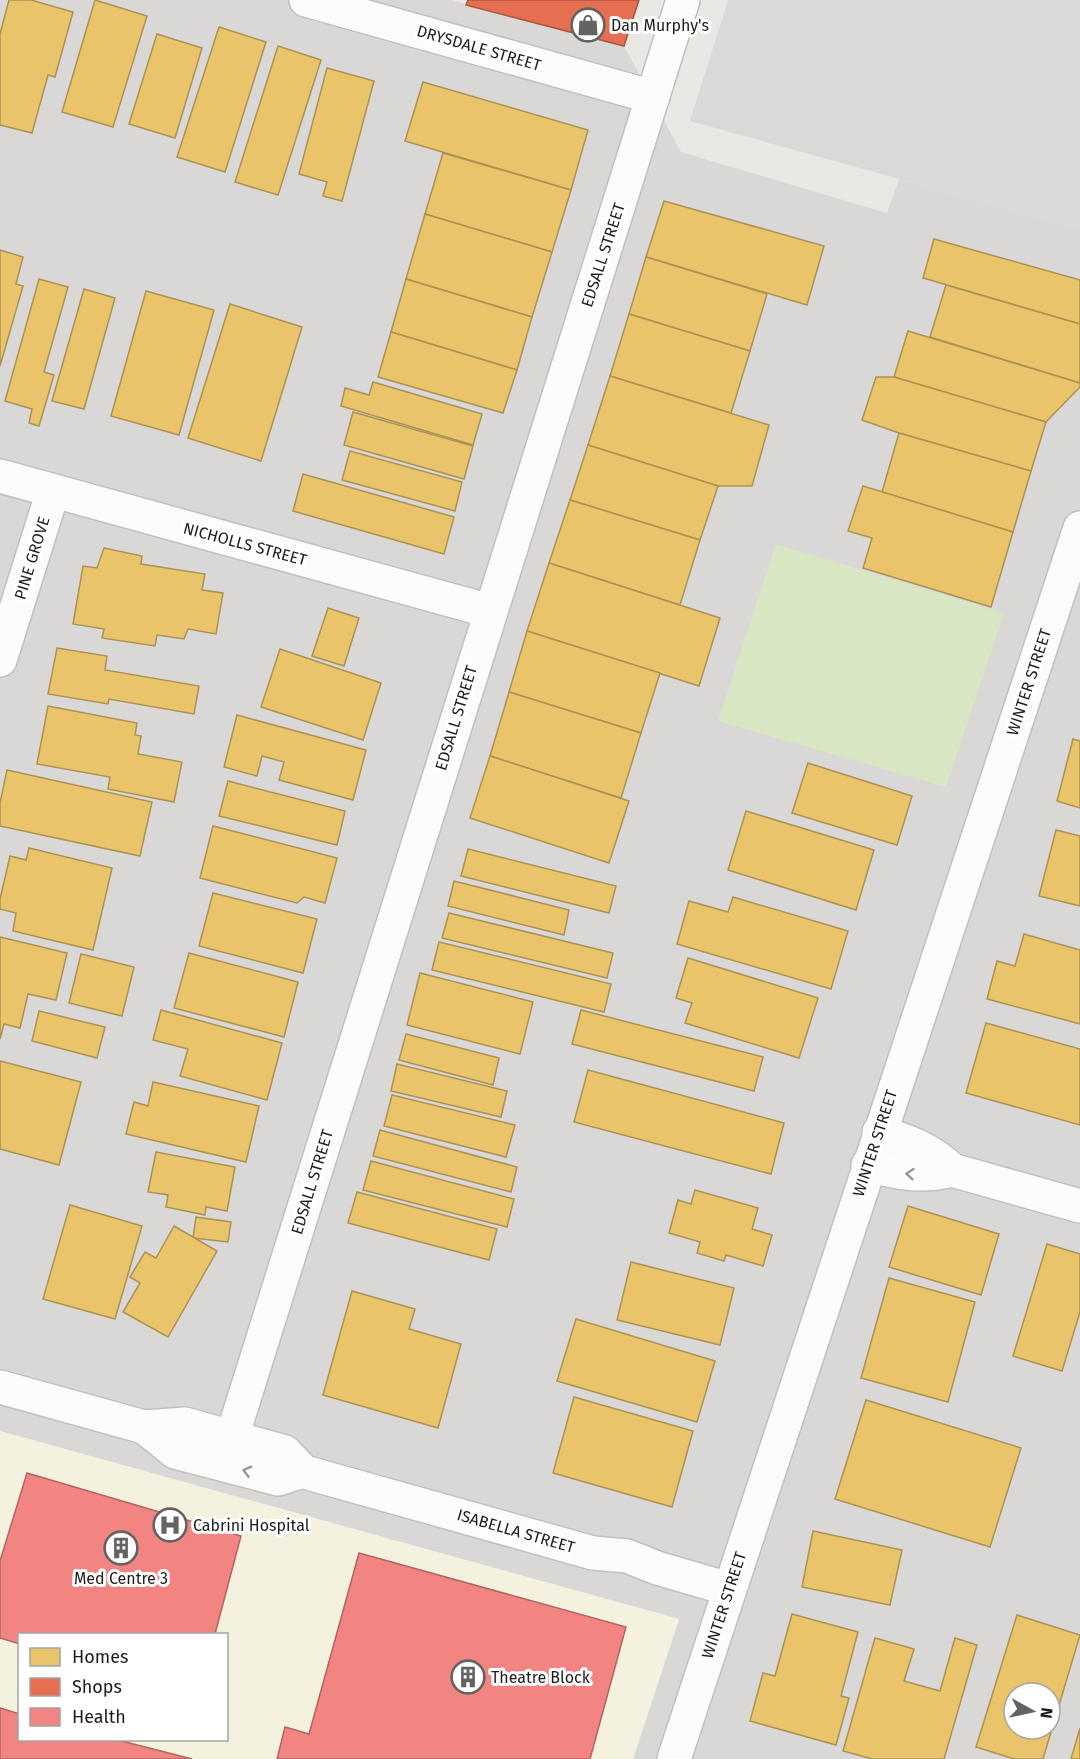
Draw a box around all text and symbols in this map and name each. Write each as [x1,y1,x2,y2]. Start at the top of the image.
shop icon: Dan Murphy's [570,7,606,43]
place label: Dan Murphy's [611,16,709,35]
street label: DRYSDALE STREET [415,21,544,75]
street label: EDSALL STREET [577,200,629,310]
street label: PINE GROVE [10,514,54,602]
street label: NICHOLLS STREET [181,518,309,570]
street label: WINTER STREET [1003,625,1055,738]
street label: EDSALL STREET [431,663,481,773]
street label: WINTER STREET [849,1086,901,1199]
street label: EDSALL STREET [287,1127,337,1237]
one-way arrow [905,1168,914,1181]
one-way arrow [242,1465,252,1478]
street label: ISABELLA STREET [455,1505,578,1557]
hospital icon: Cabrini Hospital [152,1507,188,1543]
place label: Cabrini Hospital [193,1516,310,1535]
building icon: Med Centre 3 [103,1530,139,1566]
street label: WINTER STREET [698,1548,750,1661]
place label: Med Centre 3 [74,1569,168,1588]
legend [18,1633,228,1741]
text: Homes [72,1646,128,1668]
building icon: Theatre Block [450,1659,486,1695]
place label: Theatre Block [491,1668,591,1687]
text: Shops [72,1676,122,1698]
north arrow [1002,1681,1062,1741]
text: Health [72,1706,126,1728]
text: N [1036,1706,1057,1720]

